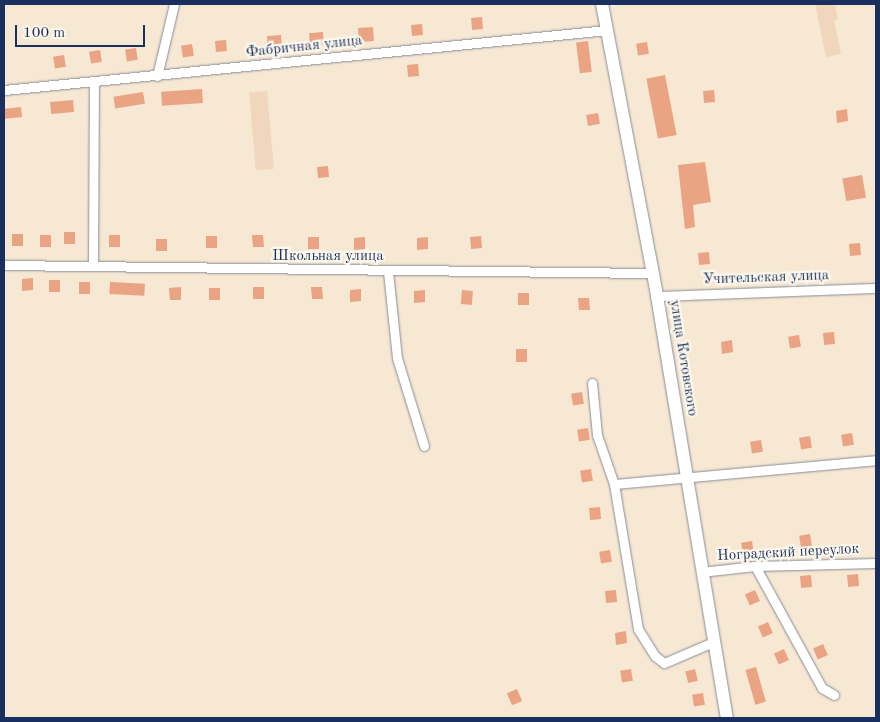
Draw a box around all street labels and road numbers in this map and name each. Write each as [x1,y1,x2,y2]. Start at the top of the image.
street label: Фабричная улица [245,32,363,62]
street label: Школьная улица [272,248,384,266]
street label: Учительская улица [703,267,829,289]
street label: улица Котовского [665,299,701,417]
street label: Ноградский переулок [717,540,859,566]

